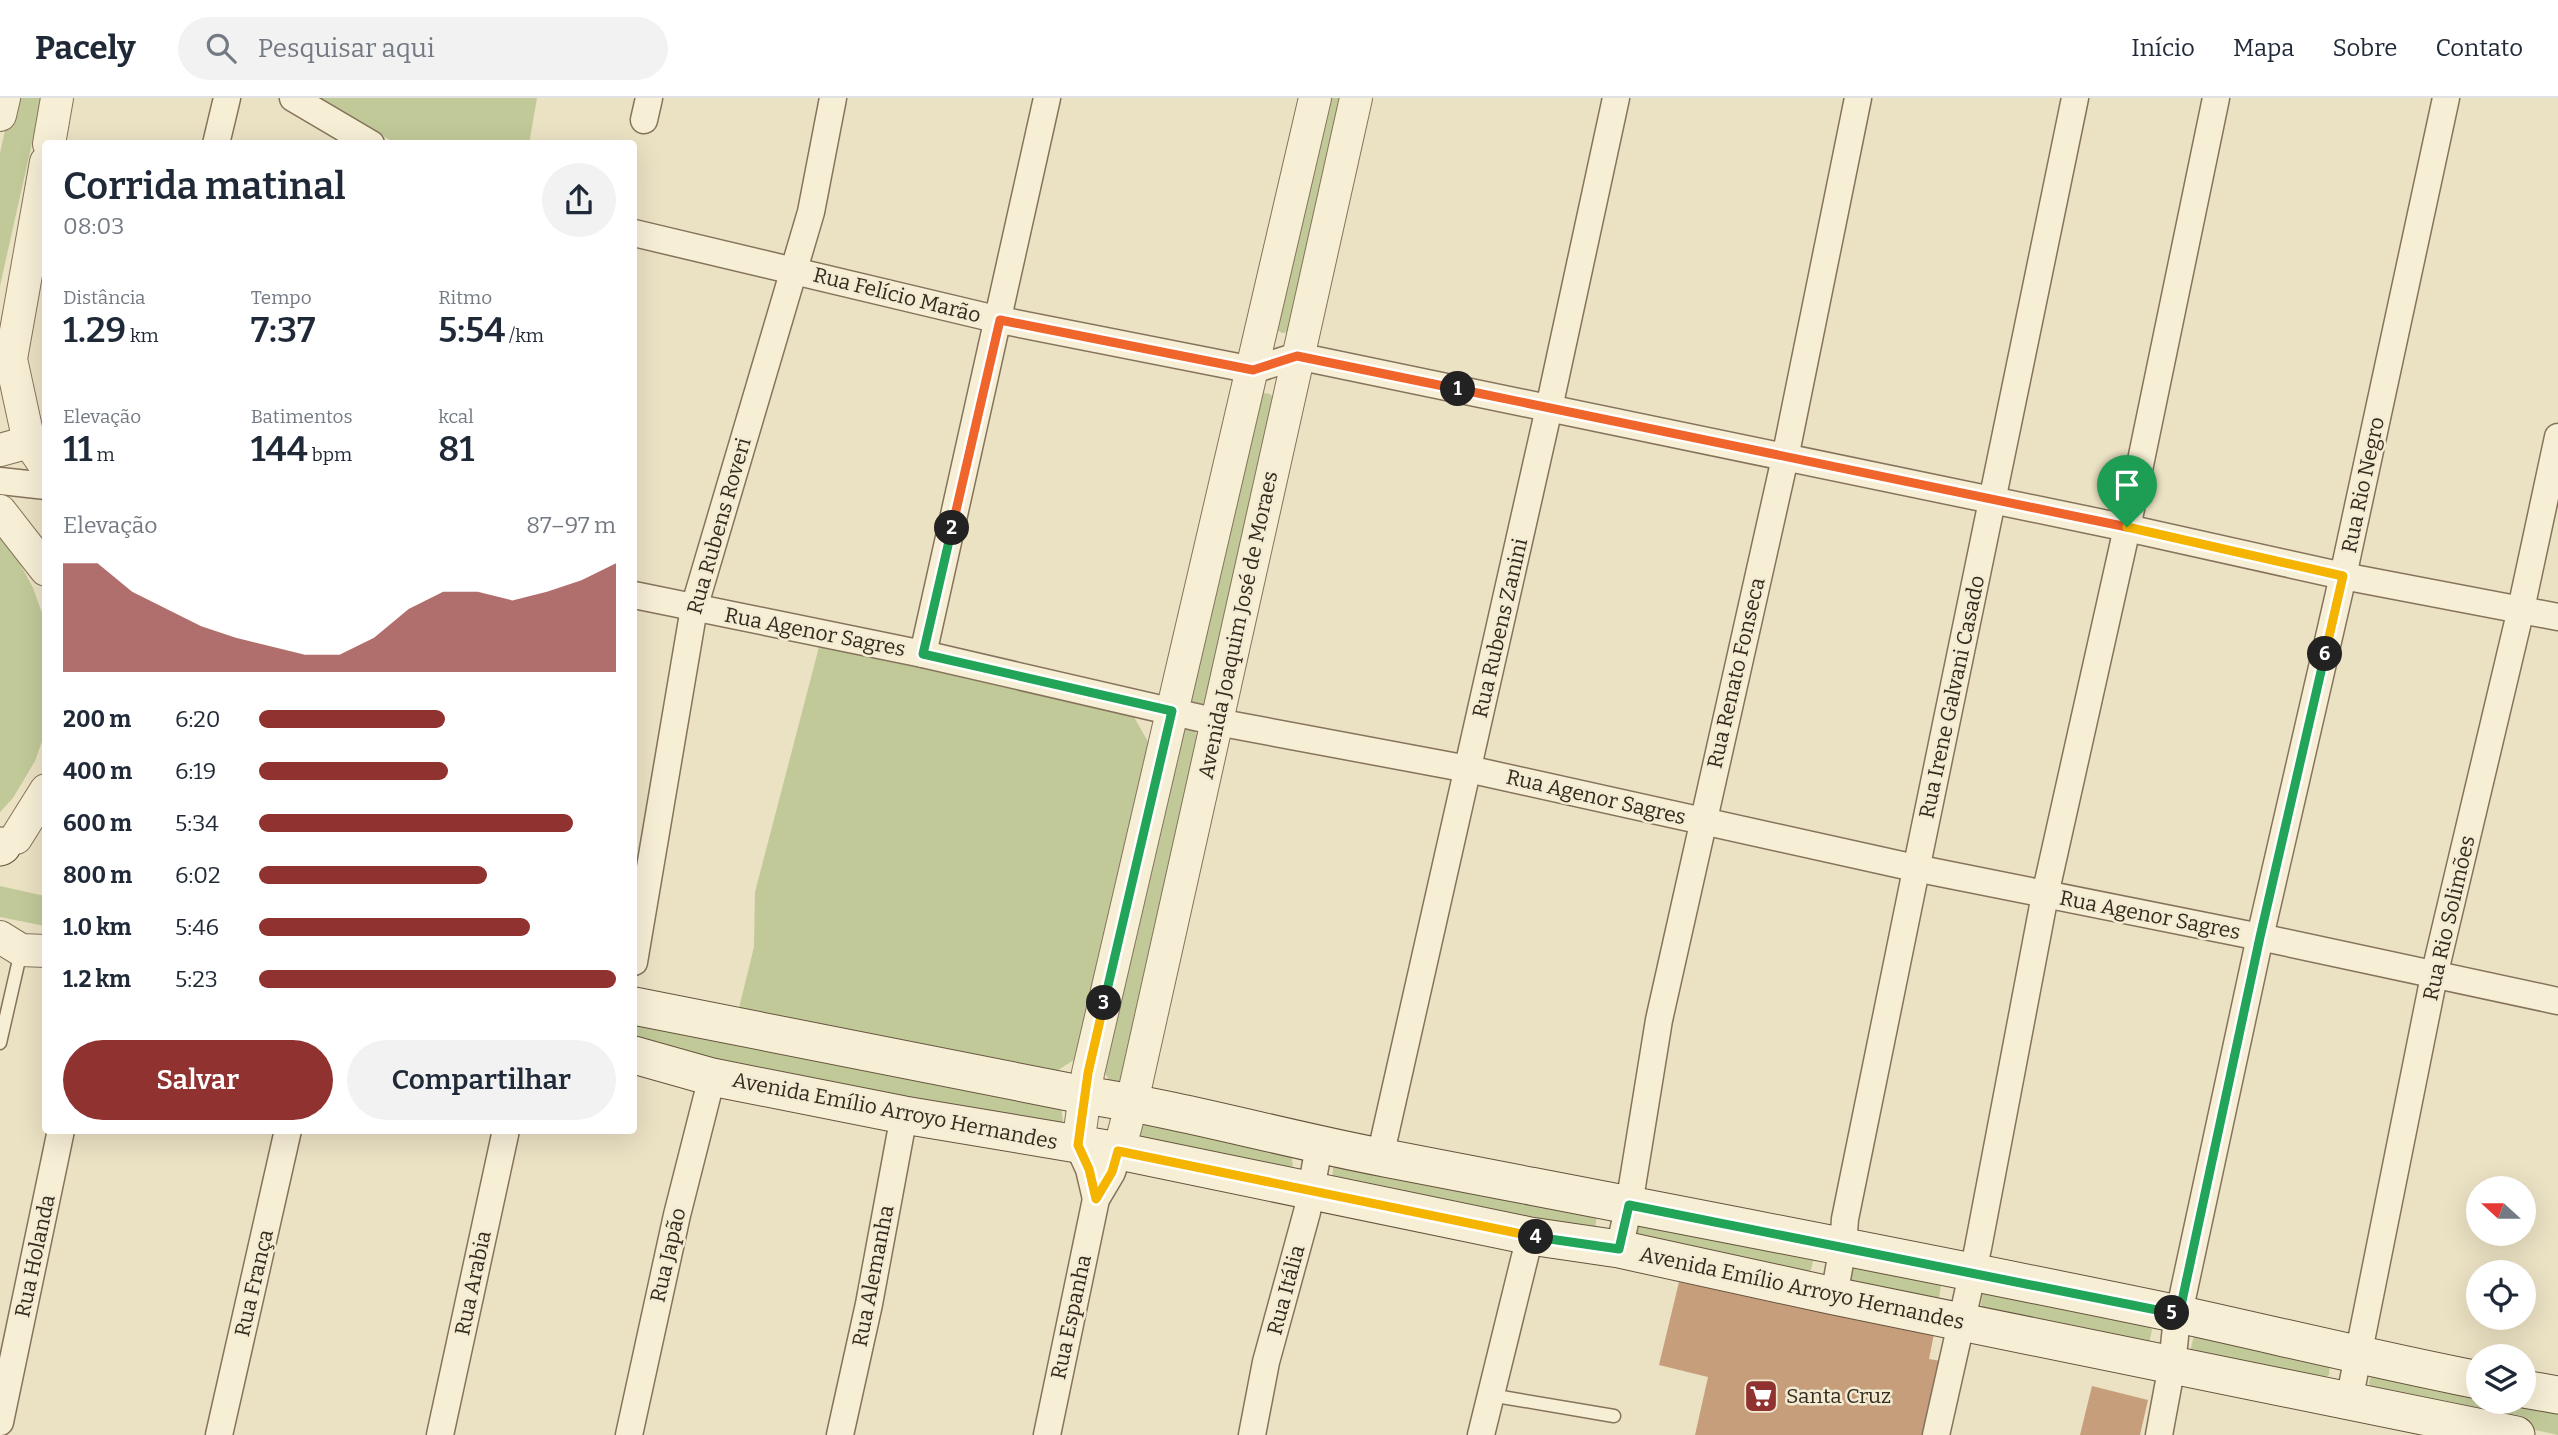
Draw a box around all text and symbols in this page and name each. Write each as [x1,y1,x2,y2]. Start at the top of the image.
search box [178,17,668,80]
text: Pacely [35,28,136,68]
icon: search [202,29,240,67]
text: Pesquisar aqui [258,33,435,64]
text: Início [2131,34,2195,62]
text: Mapa [2233,34,2294,62]
text: Sobre [2332,34,2397,62]
text: Contato [2435,34,2523,62]
text: Corrida matinal [63,163,346,209]
button: share [542,163,616,237]
text: 08:03 [63,212,124,240]
street label: Rua Felício Marão [810,262,984,328]
text: Distância [63,286,146,309]
text: Tempo [251,286,312,309]
text: Ritmo [438,286,492,309]
text: 1.29 [63,309,126,351]
text: 7:37 [251,309,315,351]
text: 5:54 [438,309,505,351]
text: km [126,324,159,347]
text: /km [505,324,544,347]
pin: 1 [1440,372,1476,406]
text: 1 [1453,377,1462,400]
text: Elevação [63,405,141,428]
text: Batimentos [251,405,353,428]
text: kcal [438,405,474,428]
street label: Rua Rio Negro [2336,415,2390,555]
text: 11 [63,428,93,470]
text: 144 [251,428,308,470]
text: 81 [438,428,474,470]
street label: Rua Rubens Roveri [681,435,757,617]
text: m [93,443,115,466]
text: bpm [308,443,352,466]
pin [2097,455,2157,527]
icon: arrive [2108,466,2146,504]
street label: Avenida Joaquim José de Moraes [1193,469,1283,781]
pin: 2 [934,510,970,546]
text: Elevação [63,511,158,539]
text: 87–97 m [526,511,616,539]
text: 2 [946,516,957,539]
street label: Rua Rubens Zanini [1467,536,1533,720]
street label: Rua Irene Galvani Casado [1914,573,1990,821]
street label: Rua Renato Fonseca [1701,575,1771,771]
street label: Rua Agenor Sagres [722,602,908,662]
pin: 6 [2308,636,2342,672]
text: 6 [2319,642,2330,665]
text: 200 m [63,705,131,733]
text: 6:20 [175,705,221,733]
text: 400 m [63,757,132,785]
text: 6:19 [175,757,216,785]
street label: Rua Agenor Sagres [1504,764,1688,830]
text: 600 m [63,809,132,837]
text: 5:34 [175,809,219,837]
street label: Rua Rio Solimões [2417,833,2481,1003]
text: 800 m [63,861,132,889]
text: 6:02 [175,861,221,889]
street label: Rua Agenor Sagres [2057,885,2243,945]
text: 1.0 km [63,913,132,941]
text: 5:46 [175,913,219,941]
text: 1.2 km [63,965,131,993]
text: 5:23 [175,965,218,993]
pin: 3 [1086,986,1122,1020]
text: 3 [1098,991,1109,1014]
button: Salvar [63,1040,333,1120]
button: Compartilhar [347,1040,616,1120]
street label: Avenida Emílio Arroyo Hernandes [730,1067,1060,1155]
north arrow [2466,1176,2536,1246]
map controls [2466,1176,2536,1414]
street label: Rua Holanda [9,1192,61,1320]
street label: Rua Alemanha [847,1202,900,1349]
street label: Rua Japão [645,1205,691,1305]
pin: 4 [1518,1220,1554,1254]
text: 4 [1530,1225,1541,1248]
street label: Rua França [229,1227,279,1339]
street label: Rua Arabia [449,1228,497,1338]
street label: Avenida Emílio Arroyo Hernandes [1637,1241,1967,1335]
street label: Rua Itália [1262,1242,1311,1338]
street label: Rua Espanha [1045,1252,1097,1382]
button: locate [2466,1260,2536,1330]
pin: 5 [2154,1296,2190,1330]
text: 5 [2166,1301,2177,1324]
button: layers [2466,1344,2536,1414]
supermarket icon: Santa Cruz [1742,1377,1780,1415]
place label: Santa Cruz [1786,1383,1891,1409]

